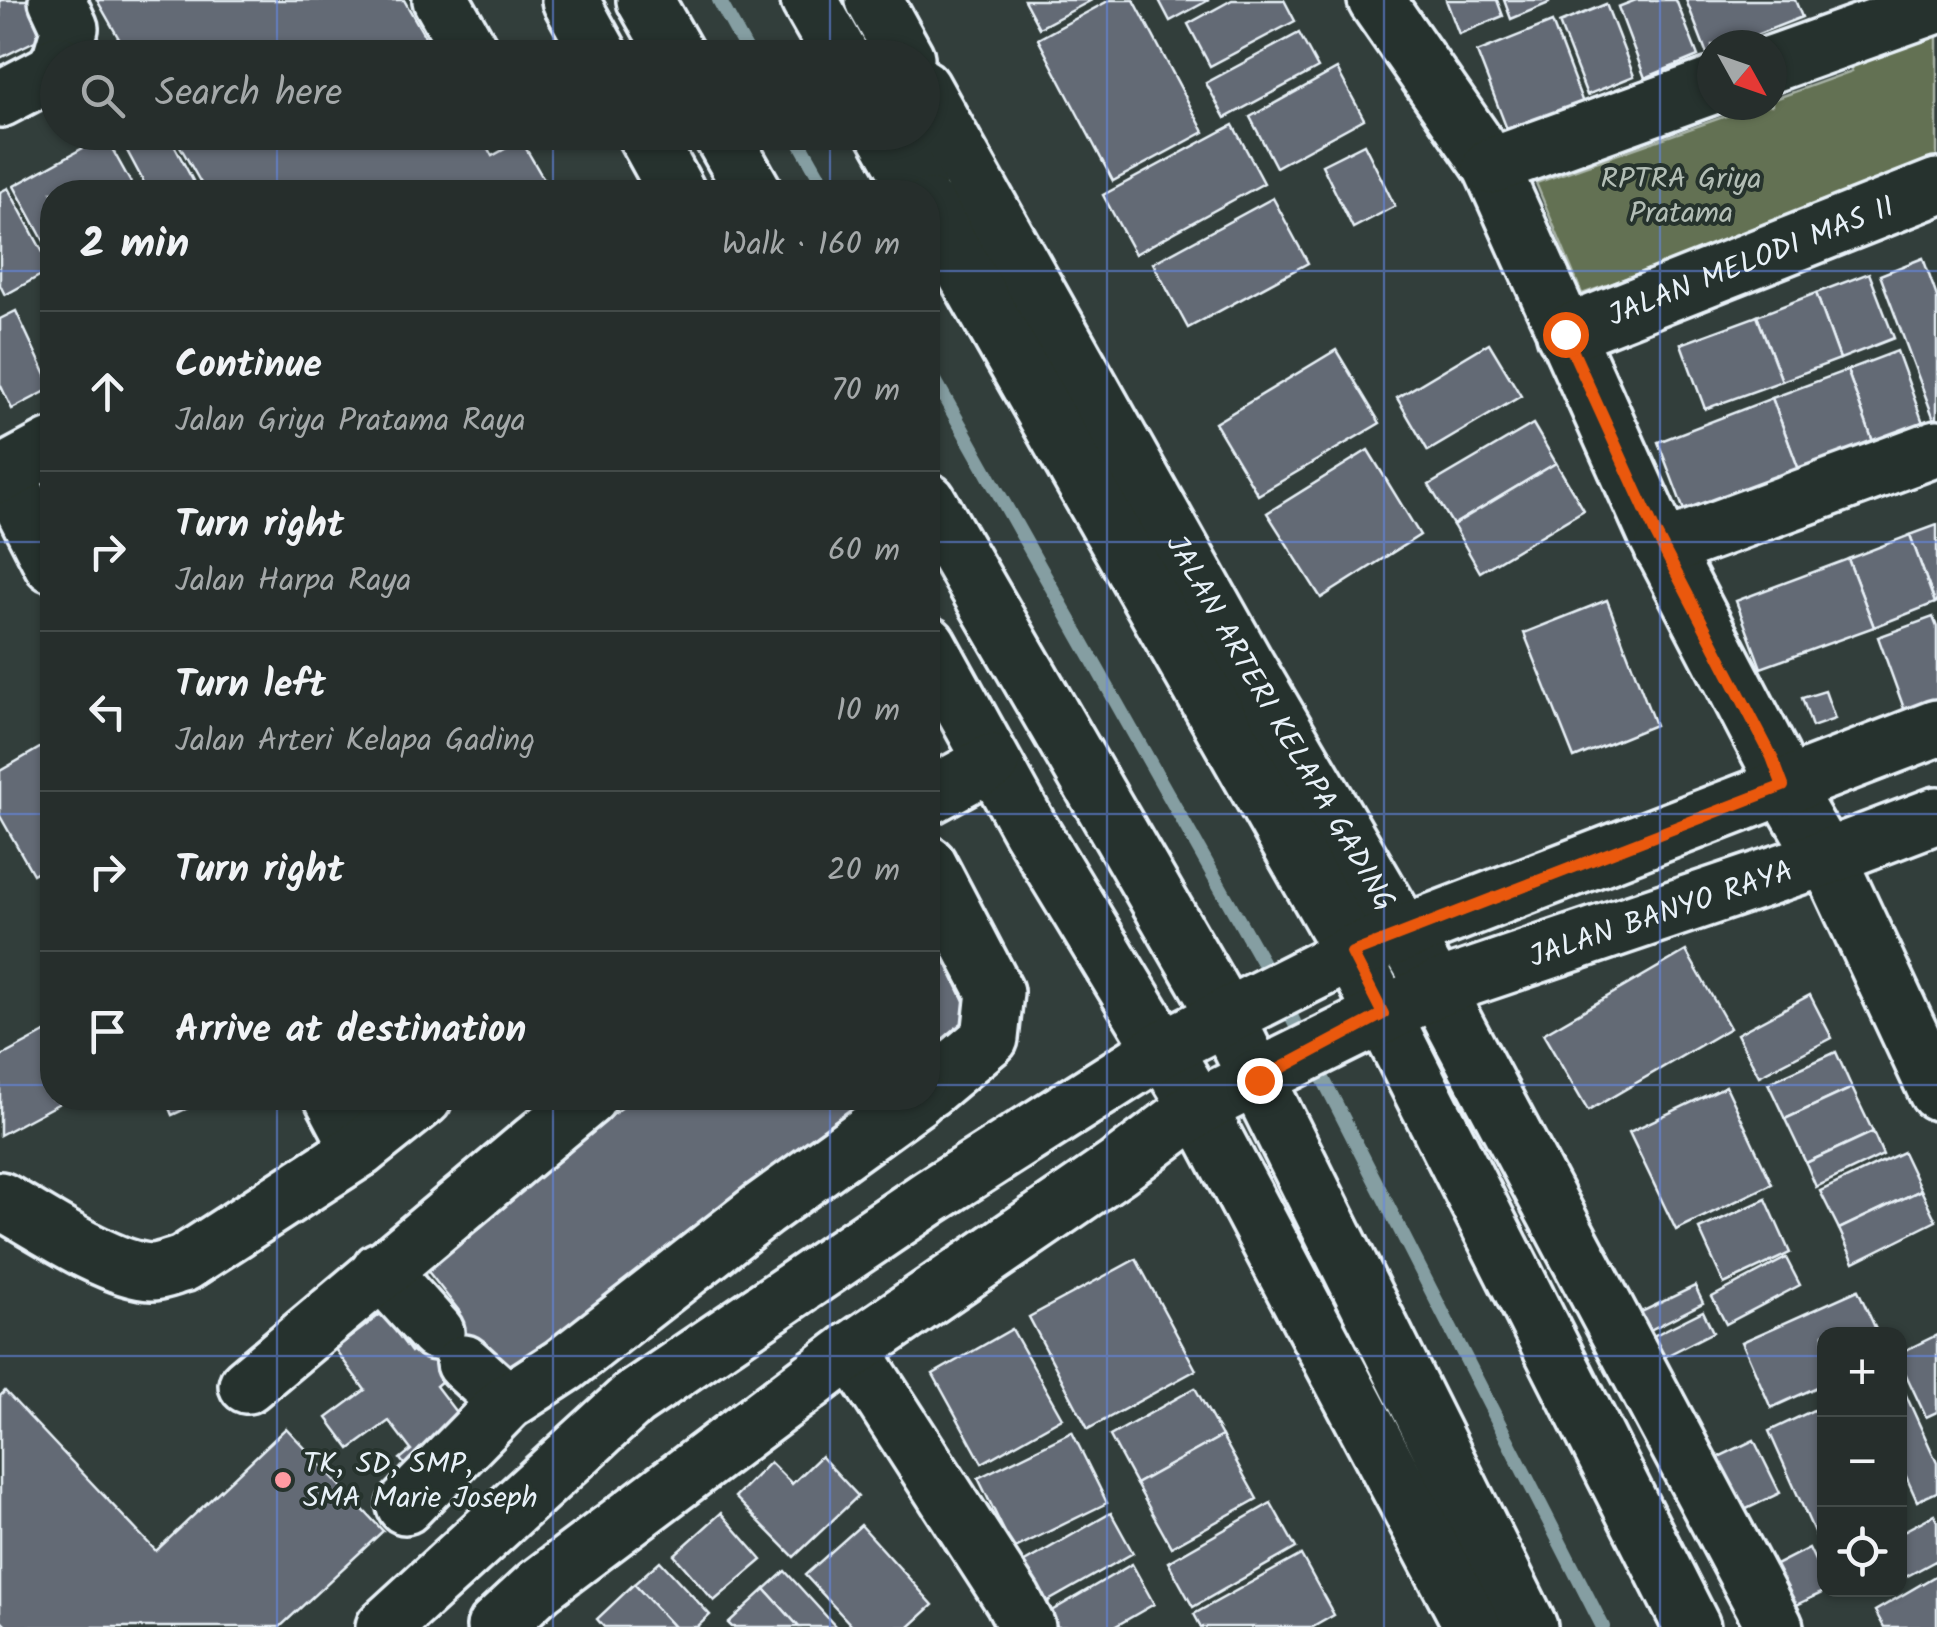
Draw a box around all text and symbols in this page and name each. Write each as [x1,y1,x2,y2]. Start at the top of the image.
north arrow [1697,30,1787,120]
search box [40,40,940,150]
text: Search here [155,65,342,125]
icon: search [75,68,130,123]
park label: RPTRA Griya Pratama [1600,156,1762,238]
street label: JALAN MELODI MAS II [1601,184,1902,341]
text: 2 min [80,212,189,279]
text: Walk · 160 m [722,220,900,271]
route start [1543,312,1589,358]
text: Continue [175,336,322,396]
icon: ahead [80,364,135,419]
text: 70 m [831,366,900,417]
text: Jalan Griya Pratama Raya [175,396,526,447]
text: Turn right [175,496,344,556]
icon: right [80,524,135,579]
text: 60 m [828,526,900,577]
street label: JALAN ARTERI KELAPA GADING [1152,526,1407,921]
text: Jalan Harpa Raya [175,556,412,607]
text: Turn left [175,656,326,716]
icon: left [80,684,135,739]
text: 10 m [836,686,900,737]
text: Jalan Arteri Kelapa Gading [175,716,535,767]
text: Turn right [175,841,344,901]
icon: right [80,844,135,899]
text: 20 m [827,846,900,897]
street label: JALAN BANYO RAYA [1523,848,1800,982]
text: Arrive at destination [175,1001,526,1061]
icon: arrive [80,1004,135,1059]
route end [1237,1058,1283,1104]
map controls [1817,1327,1907,1597]
button: + [1817,1327,1907,1417]
button: − [1817,1417,1907,1507]
place label: TK, SD, SMP, SMA Marie Joseph [303,1441,538,1523]
marker: TK, SD, SMP, SMA Marie Joseph [272,1469,294,1491]
button: locate [1817,1507,1907,1597]

